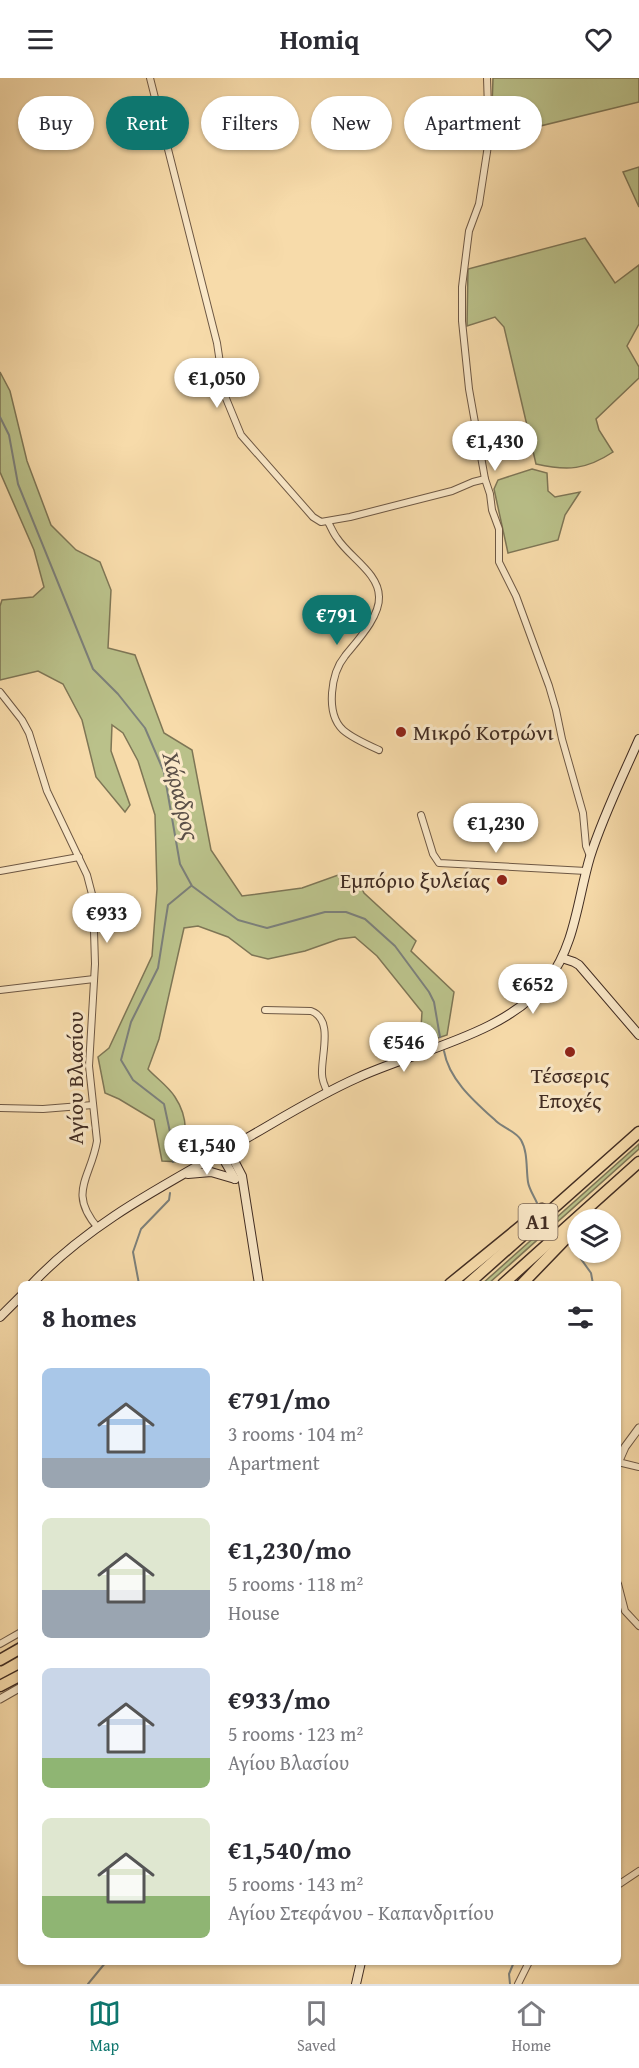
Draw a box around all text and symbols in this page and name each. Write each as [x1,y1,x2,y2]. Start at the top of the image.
text: Homiq [280,19,359,59]
icon: menu [24,23,57,56]
icon: heart [582,23,615,56]
chip: Buy [18,96,94,150]
chip: Rent [106,96,189,150]
chip: Filters [201,96,299,150]
chip: New [311,96,392,150]
chip: Apartment [404,96,542,150]
pin: €1,050 [168,358,266,409]
text: €1,050 [188,363,246,392]
pin: €1,430 [446,421,544,472]
text: €1,430 [466,426,524,455]
pin: €791 [301,595,373,646]
text: €791 [316,600,358,629]
place label: Μικρό Κοτρώνι [413,716,554,748]
marker: Μικρό Κοτρώνι [394,725,408,739]
water label: Χάραδρος [153,747,210,844]
pin: €1,230 [447,803,545,854]
text: €1,230 [467,808,525,837]
place label: Εμπόριο ξυλείας [340,864,491,896]
marker: Εμπόριο ξυλείας [495,873,509,887]
pin: €933 [71,893,143,944]
text: €933 [86,898,128,927]
pin: €652 [497,964,569,1015]
text: €652 [512,969,554,998]
street label: Αγίου Βλασίου [59,1011,91,1145]
pin: €546 [368,1022,440,1073]
text: €546 [383,1027,425,1056]
marker: Τέσσερις Εποχές [563,1045,577,1059]
place label: Τέσσερις Εποχές [531,1059,610,1116]
pin: €1,540 [158,1125,256,1176]
text: €1,540 [178,1130,236,1159]
road number: Α1 [518,1204,558,1240]
map controls [567,1209,621,1263]
button: layers [567,1209,621,1263]
text: 8 homes [42,1298,137,1337]
icon: filters [564,1301,597,1334]
text: €791/mo [228,1380,330,1419]
icon: home [90,1392,162,1464]
text: 3 rooms · 104 m² [228,1419,363,1448]
text: Apartment [228,1448,320,1477]
text: €1,230/mo [228,1530,351,1569]
icon: home [90,1542,162,1614]
text: 5 rooms · 118 m² [228,1569,363,1598]
text: House [228,1598,280,1627]
text: €933/mo [228,1680,330,1719]
icon: home [90,1692,162,1764]
text: 5 rooms · 123 m² [228,1719,363,1748]
text: Αγίου Βλασίου [228,1748,349,1777]
text: €1,540/mo [228,1830,351,1869]
icon: home [90,1842,162,1914]
text: 5 rooms · 143 m² [228,1869,363,1898]
text: Αγίου Στεφάνου - Καπανδριτίου [228,1898,494,1927]
tab: Map [88,1997,121,2057]
tab: Saved [297,1997,336,2057]
tab: Home [512,1997,551,2057]

